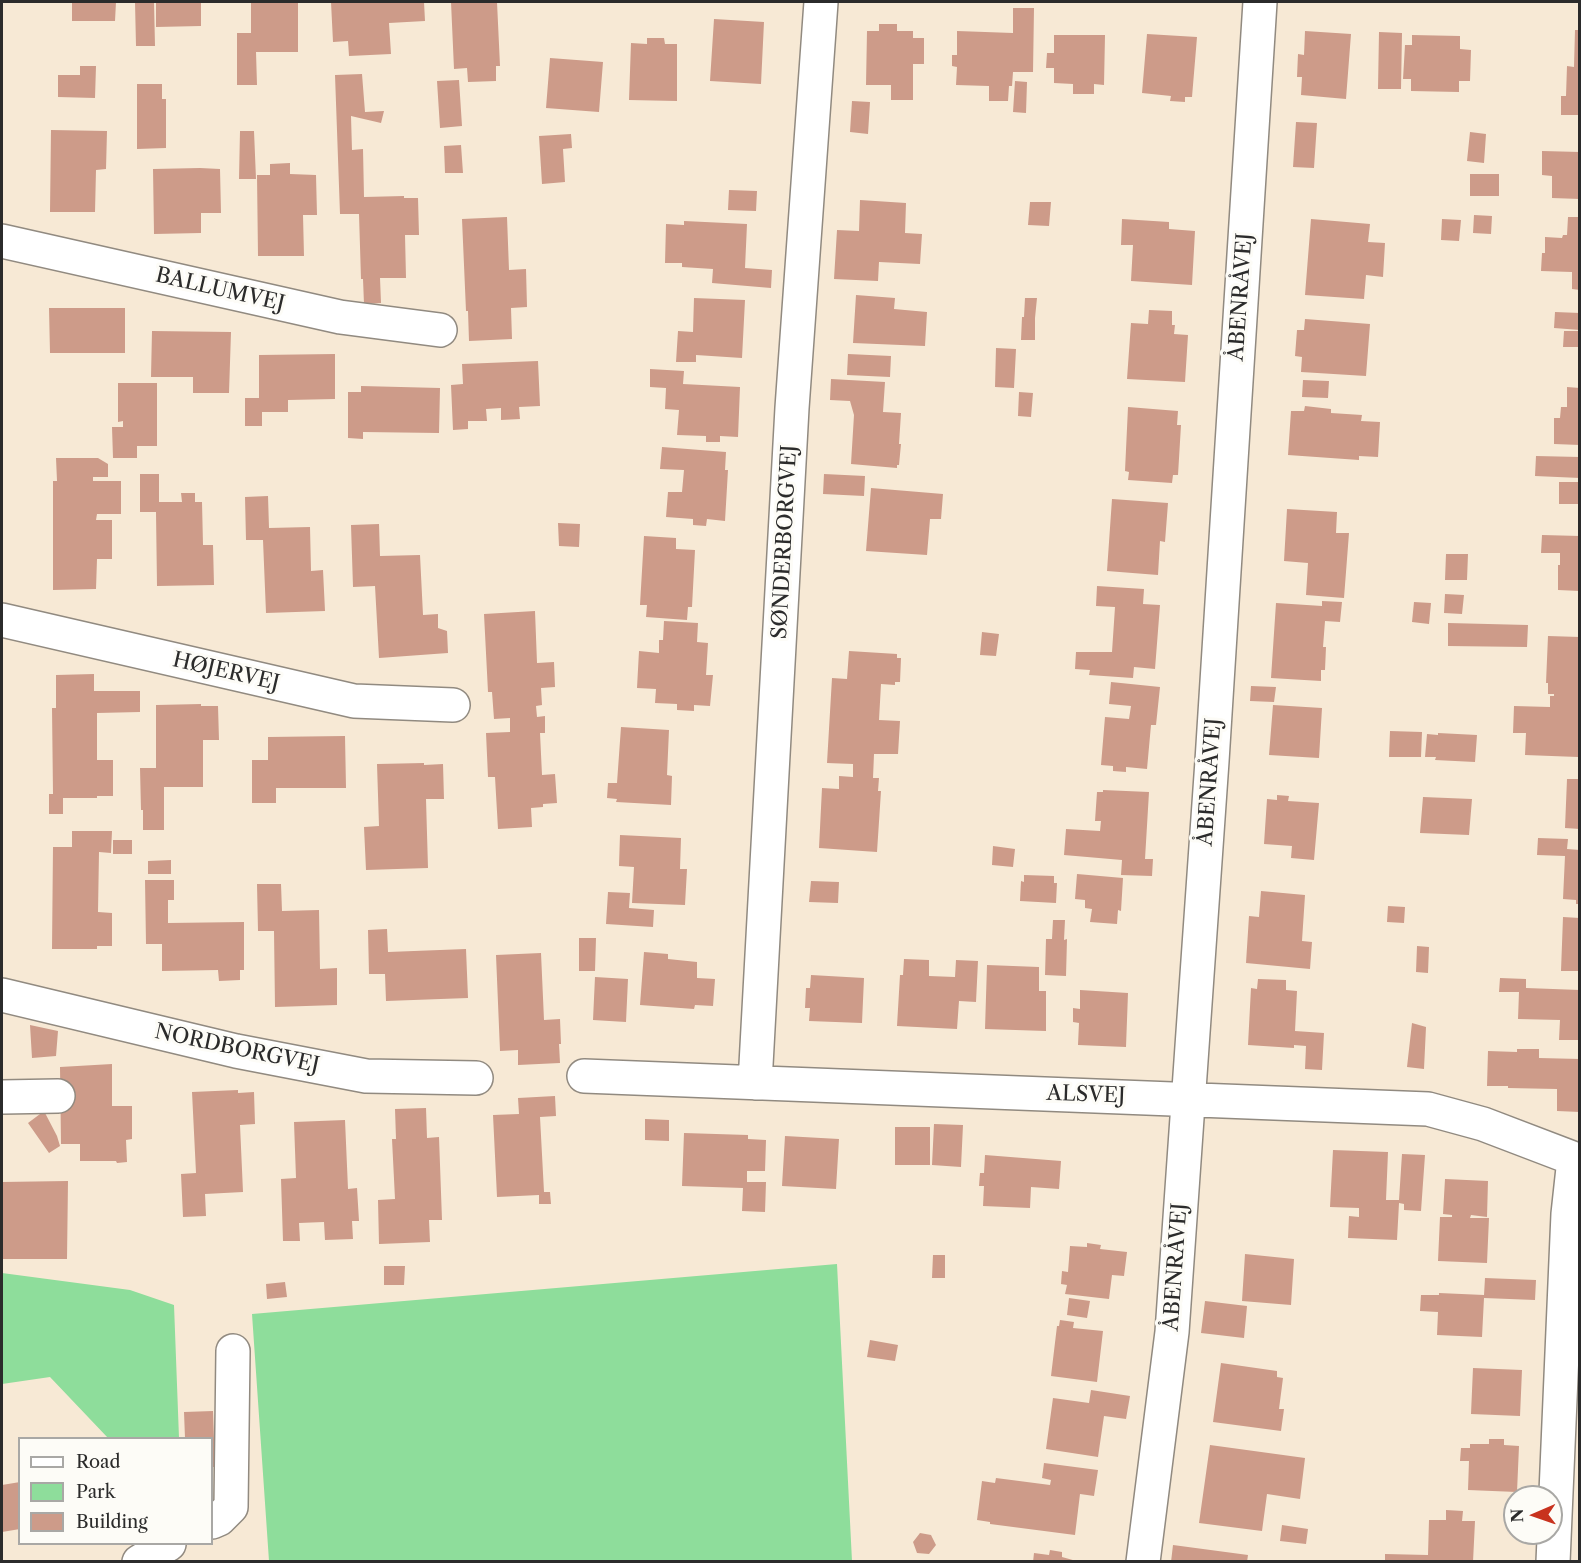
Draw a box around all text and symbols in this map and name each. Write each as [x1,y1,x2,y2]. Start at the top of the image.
street label: ÅBENRÅVEJ [1224,232,1258,362]
street label: BALLUMVEJ [153,263,287,317]
street label: SØNDERBORGVEJ [767,444,803,640]
street label: HØJERVEJ [170,647,282,697]
street label: ÅBENRÅVEJ [1193,717,1227,847]
street label: NORDBORGVEJ [152,1019,322,1079]
street label: ALSVEJ [1046,1081,1126,1109]
street label: ÅBENRÅVEJ [1159,1202,1193,1332]
legend [18,1437,213,1545]
text: Road [76,1451,121,1473]
text: Park [76,1481,115,1503]
north arrow [1503,1485,1563,1545]
text: N [1507,1508,1527,1523]
text: Building [76,1511,148,1533]

